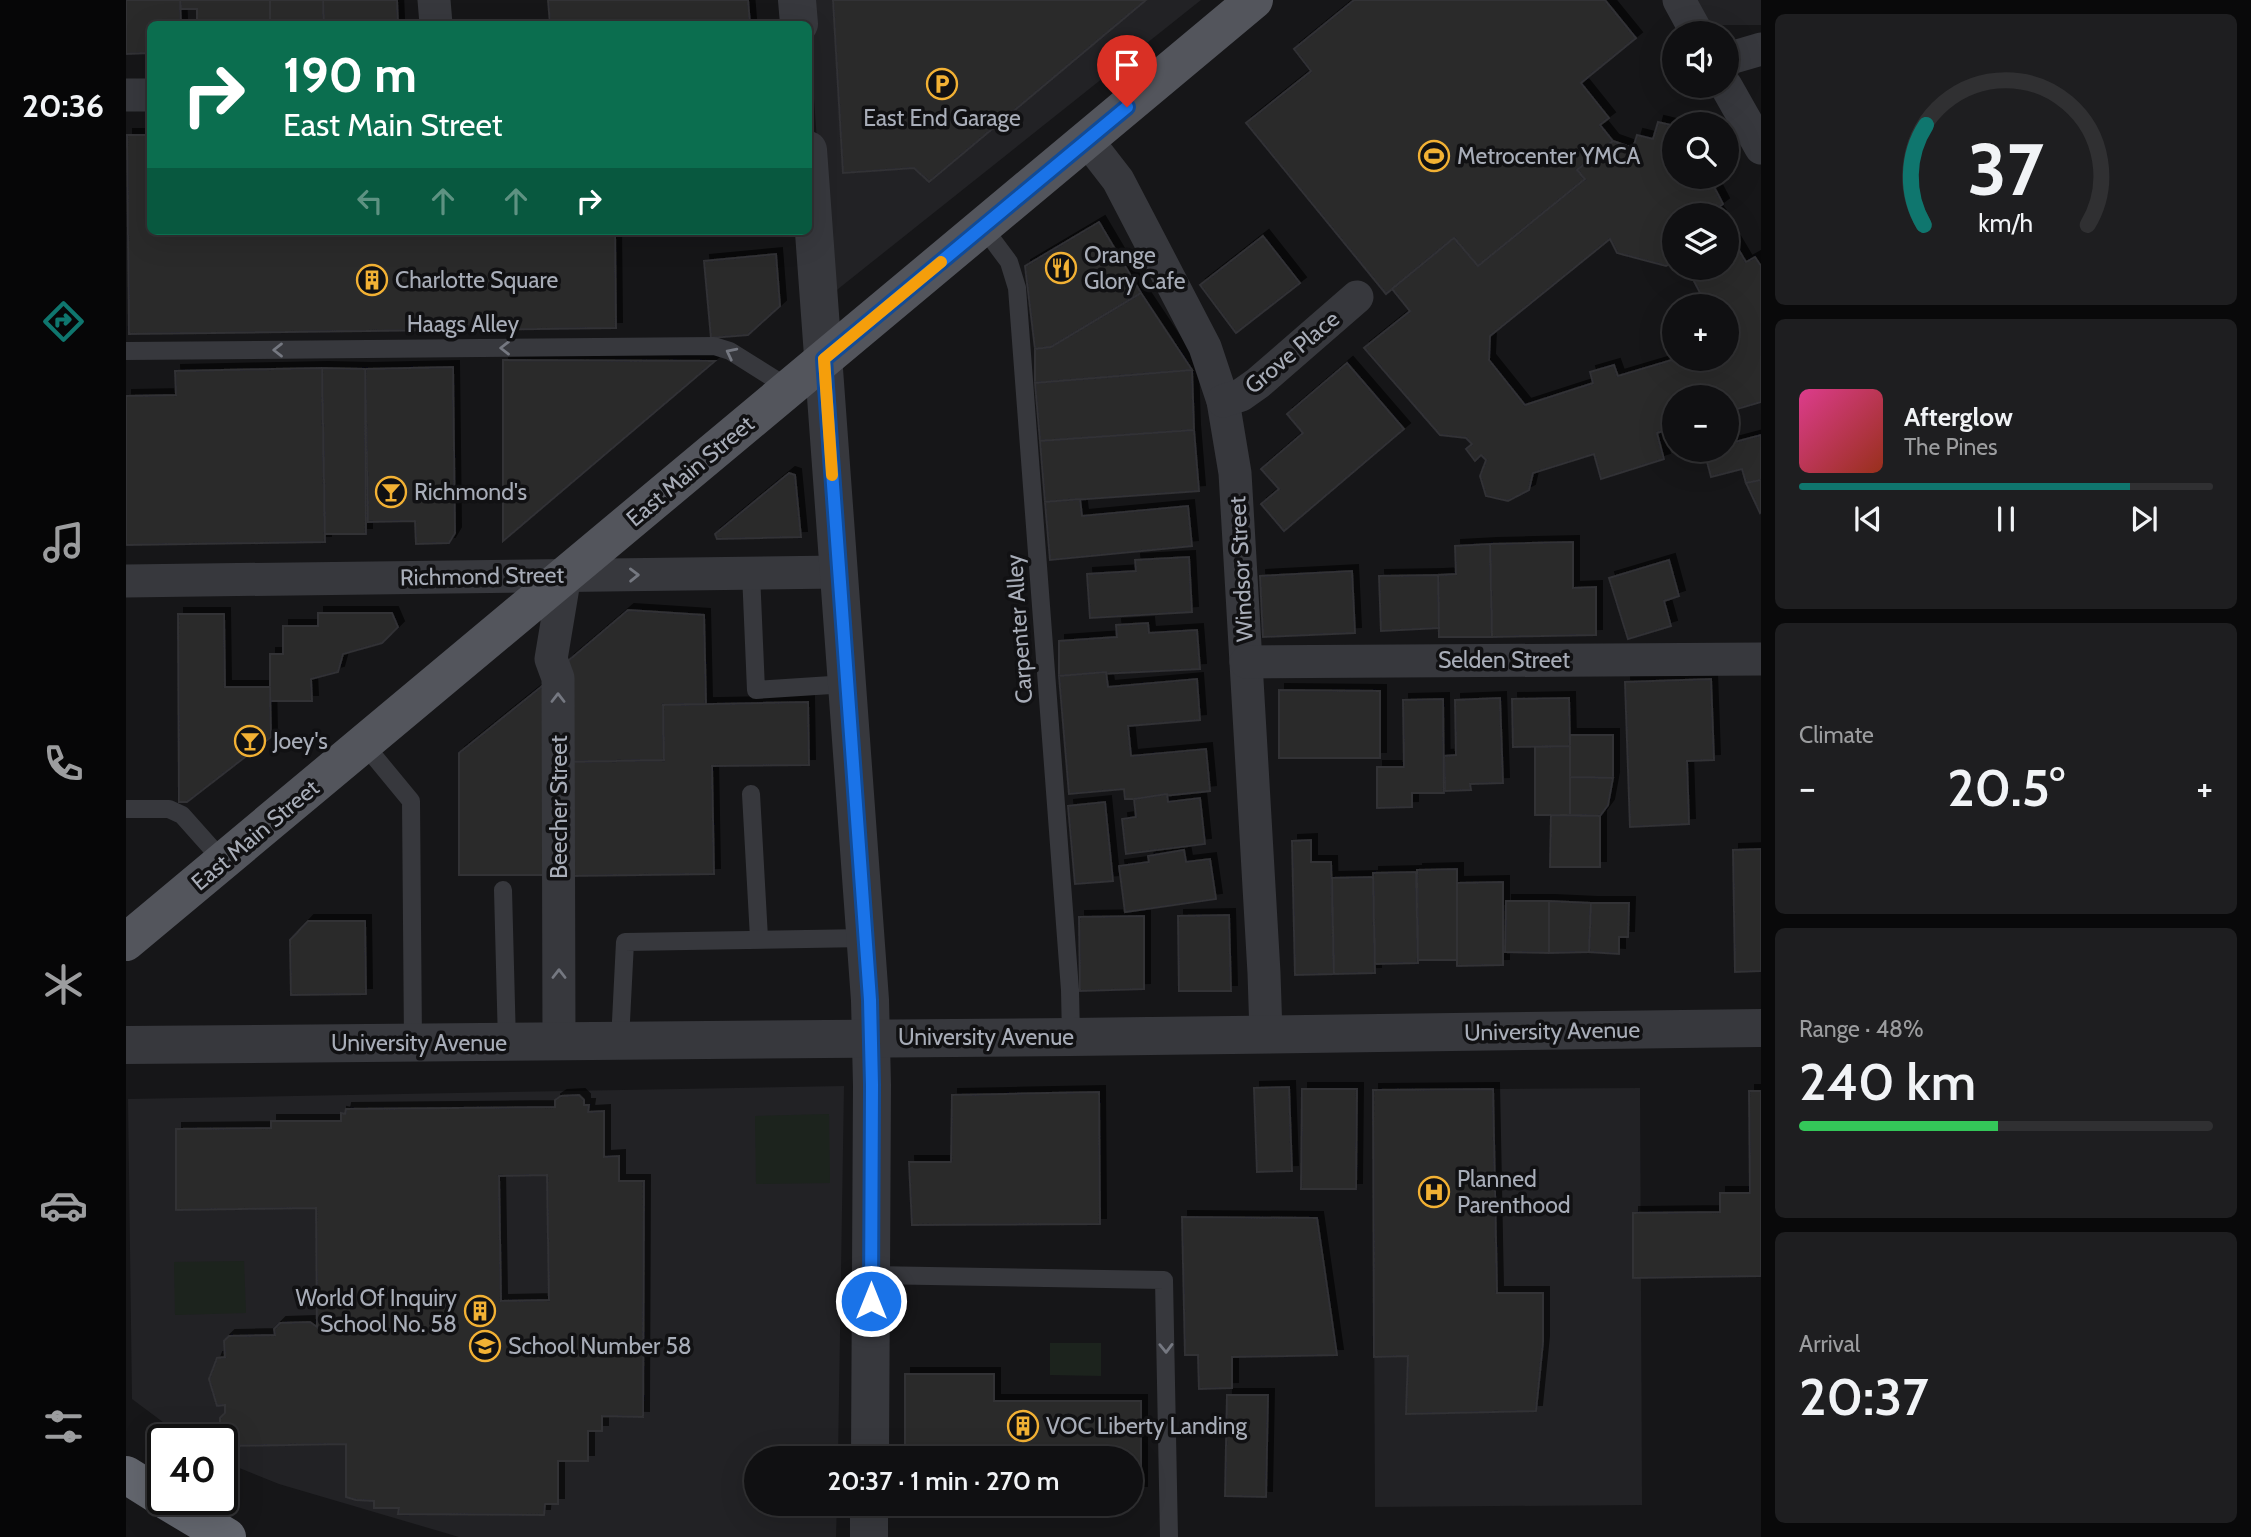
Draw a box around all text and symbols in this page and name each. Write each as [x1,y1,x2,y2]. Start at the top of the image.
map controls [1662,21,1739,462]
button: sound [1662,21,1739,98]
pin [1097,35,1157,107]
text: 190 m [283,45,417,104]
icon: arrive [1108,46,1146,84]
icon: right [168,49,259,140]
parking icon: East End Garage [925,67,959,101]
text: 20:36 [22,86,104,125]
place label: East End Garage [863,104,1021,132]
text: East Main Street [283,105,503,144]
button: search [1662,112,1739,189]
text: 37 [1968,126,2044,214]
sports icon: Metrocenter YMCA [1417,139,1451,173]
place label: Metrocenter YMCA [1457,142,1641,170]
icon: left [351,182,389,220]
icon: ahead [424,182,462,220]
icon: ahead [497,182,535,220]
icon: right [570,182,608,220]
button: layers [1662,203,1739,280]
text: km/h [1979,208,2033,238]
place label: Orange Glory Cafe [1084,241,1186,295]
restaurant icon: Orange Glory Cafe [1044,251,1078,285]
building icon: Charlotte Square [355,263,389,297]
place label: Charlotte Square [395,266,558,294]
button: + [1662,294,1739,371]
icon: directions [39,297,88,346]
street label: Grove Place [1239,304,1345,399]
street label: Haags Alley [407,310,520,338]
one-way arrow [500,340,510,356]
one-way arrow [272,342,283,358]
one-way arrow [726,348,738,362]
button: − [1662,385,1739,462]
text: Afterglow [1904,401,2013,433]
street label: East Main Street [621,409,760,532]
text: The Pines [1904,433,1998,461]
bar icon: Richmond's [374,475,408,509]
place label: Richmond's [414,478,527,506]
street label: Windsor Street [1223,495,1259,643]
icon: previous [1849,500,1887,538]
icon: pause [1987,500,2025,538]
icon: next [2125,500,2163,538]
icon: music [39,518,88,567]
street label: Carpenter Alley [1000,553,1038,705]
street label: Richmond Street [400,561,565,591]
one-way arrow [628,567,639,582]
street label: Selden Street [1438,646,1570,674]
one-way arrow [550,692,566,702]
text: Climate [1799,721,1874,749]
bar icon: Joey's [233,724,267,758]
place label: Joey's [272,727,328,755]
street label: Beecher Street [545,735,573,879]
icon: phone [39,739,88,788]
text: 20.5° [1947,756,2065,819]
text: − [1799,764,1816,811]
text: + [2196,764,2213,811]
street label: East Main Street [186,773,325,896]
icon: climate [39,960,88,1009]
one-way arrow [552,968,567,979]
street label: University Avenue [1464,1015,1640,1047]
text: Range · 48% [1799,1015,1924,1043]
street label: University Avenue [898,1023,1074,1051]
street label: University Avenue [331,1029,507,1057]
text: 240 km [1799,1050,1976,1113]
place label: Planned Parenthood [1457,1165,1571,1219]
hospital icon: Planned Parenthood [1417,1175,1451,1209]
icon: car [39,1181,88,1230]
position arrow [834,1264,908,1338]
place label: World Of Inquiry School No. 58 [295,1284,457,1338]
building icon: World Of Inquiry School No. 58 [463,1294,497,1328]
school or university icon: School Number 58 [468,1329,502,1363]
text: Arrival [1799,1330,1860,1358]
place label: School Number 58 [508,1332,692,1360]
one-way arrow [1158,1343,1173,1354]
text: 20:37 [1799,1365,1929,1428]
icon: filters [39,1402,88,1451]
building icon: VOC Liberty Landing [1006,1409,1040,1443]
place label: VOC Liberty Landing [1046,1412,1247,1440]
speed limit sign: 40 [147,1424,238,1515]
text: 20:37 · 1 min · 270 m [828,1465,1060,1497]

